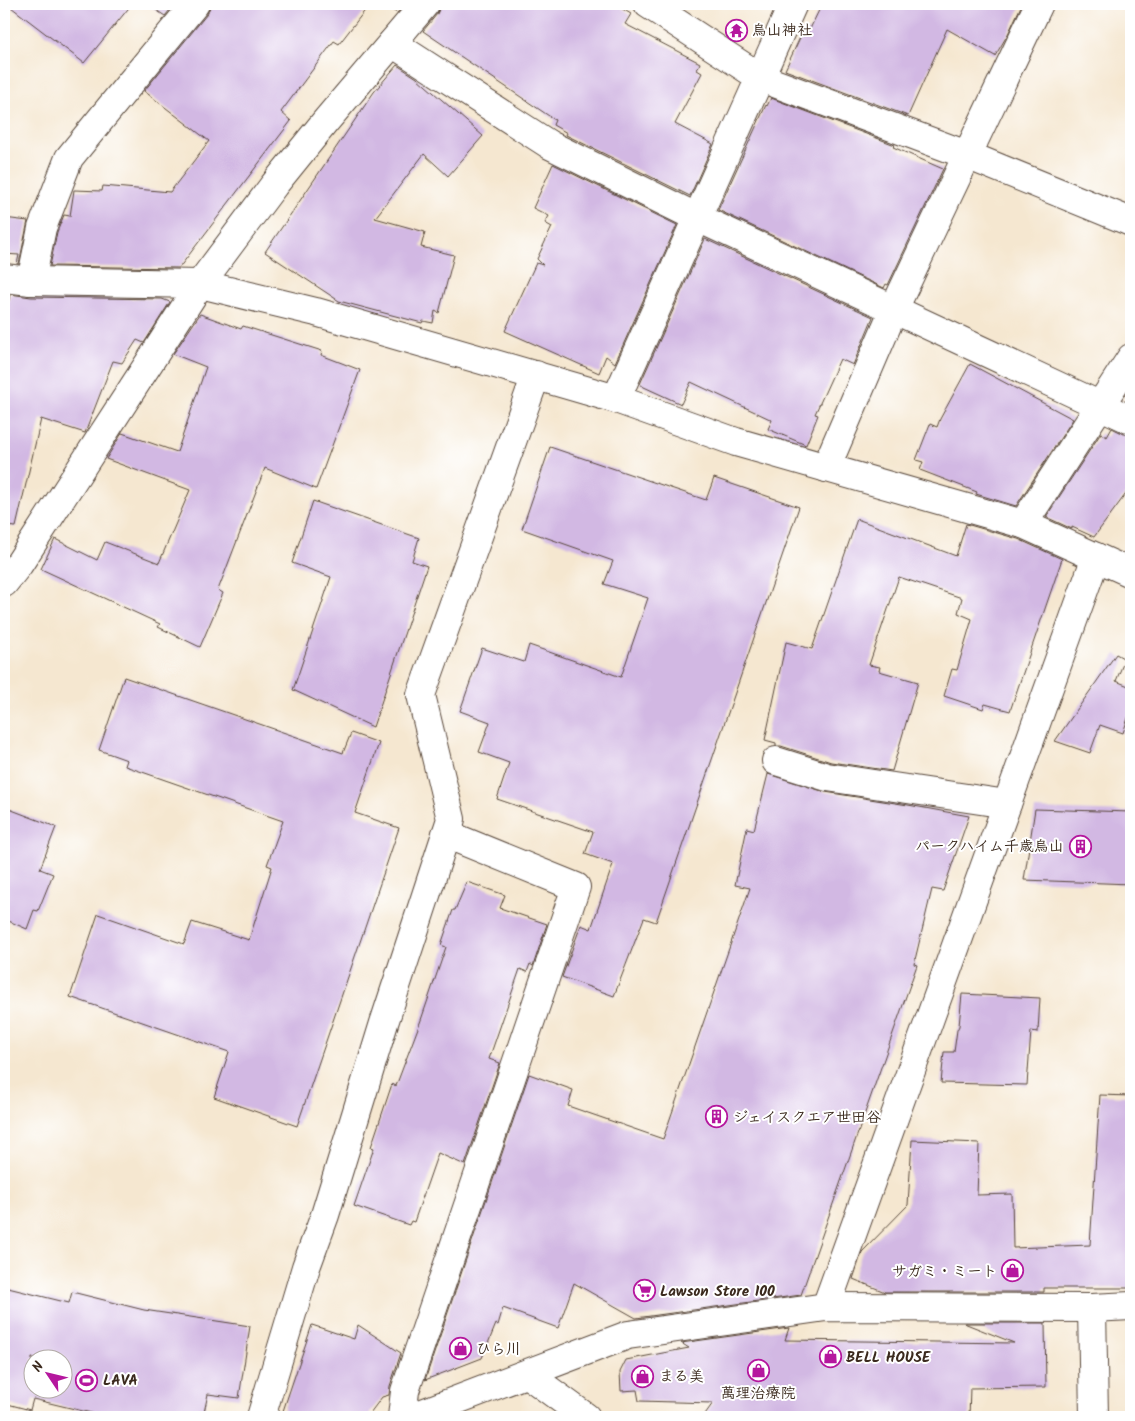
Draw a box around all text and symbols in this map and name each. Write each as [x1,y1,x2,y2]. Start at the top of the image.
temple icon: 烏山神社 [724,18,748,42]
place label: 烏山神社 [752,19,812,43]
building icon: パークハイム千歳烏山 [1068,834,1092,858]
place label: パークハイム千歳烏山 [915,835,1064,859]
building icon: ジェイスクエア世田谷 [705,1105,729,1129]
place label: ジェイスクエア世田谷 [733,1106,881,1130]
shop icon: サガミ・ミート [1001,1259,1025,1283]
place label: サガミ・ミート [892,1260,997,1284]
supermarket icon: Lawson Store 100 [632,1279,656,1303]
place label: Lawson Store 100 [660,1280,775,1304]
shop icon: ひら川 [448,1337,472,1361]
place label: ひら川 [476,1338,521,1362]
shop icon: BELL HOUSE [818,1345,842,1369]
place label: BELL HOUSE [846,1346,931,1370]
north arrow [22,1348,72,1398]
text: N [27,1357,50,1377]
shop icon: 萬理治療院 [746,1358,770,1382]
shop icon: まる美 [631,1364,655,1388]
place label: まる美 [659,1365,704,1389]
sports icon: LAVA [75,1368,99,1392]
place label: LAVA [103,1369,138,1393]
place label: 萬理治療院 [720,1382,796,1406]

